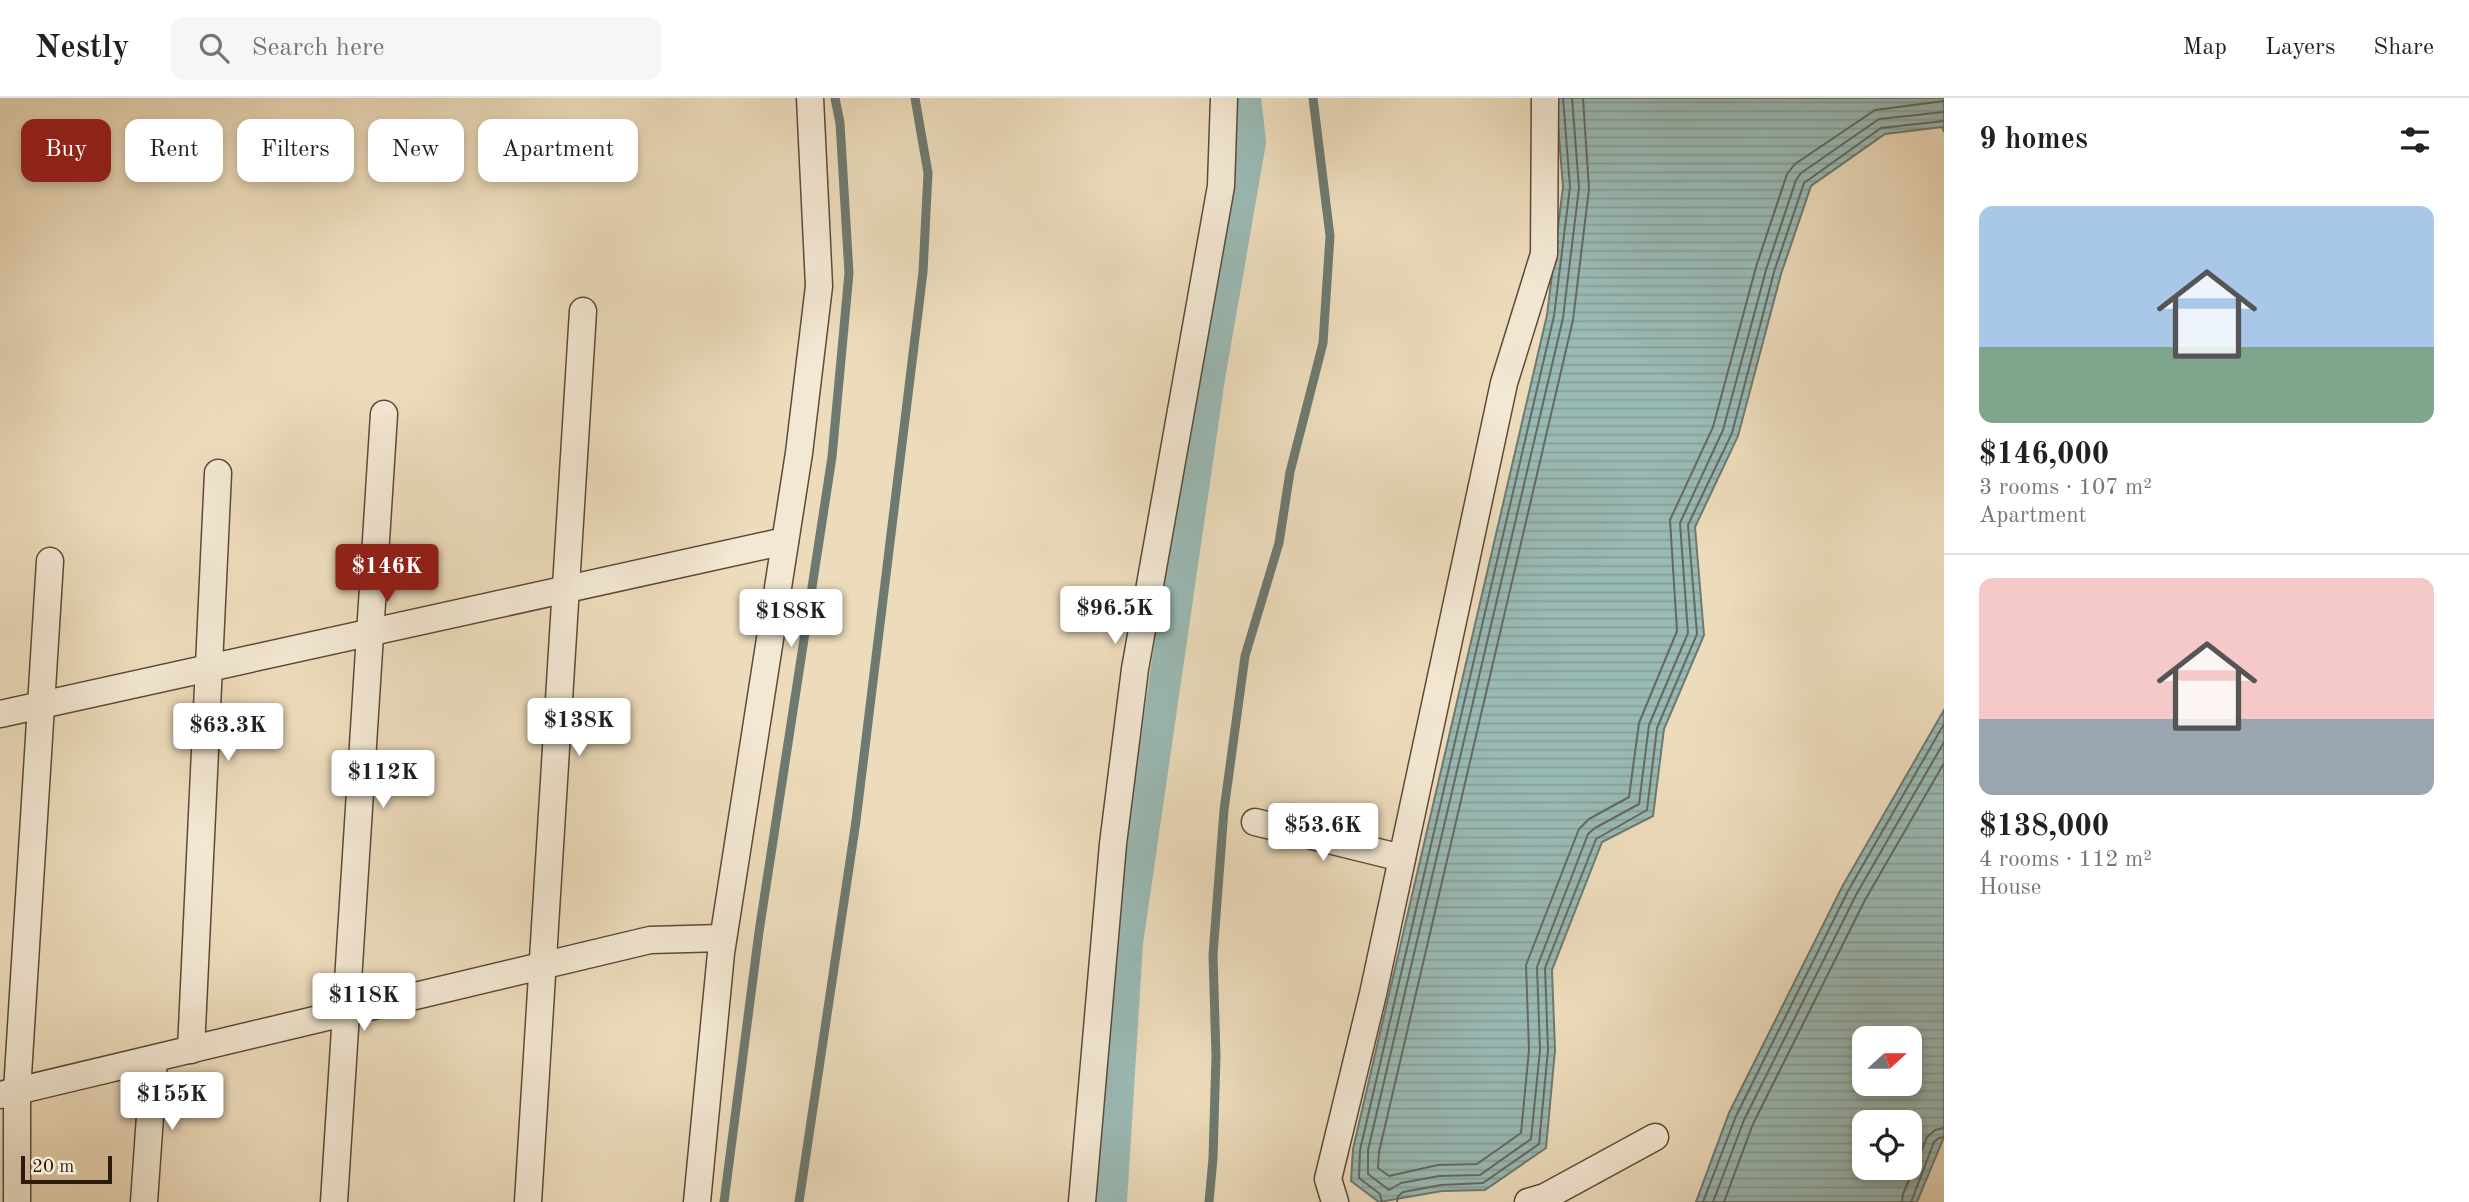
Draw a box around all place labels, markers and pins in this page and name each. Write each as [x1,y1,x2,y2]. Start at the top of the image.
pin: $146K [338,545,436,604]
pin: $96.5K [1058,587,1172,646]
pin: $188K [742,589,840,649]
pin: $138K [530,698,628,758]
pin: $63.3K [171,704,285,763]
pin: $112K [334,750,432,810]
pin: $53.6K [1266,804,1380,863]
pin: $118K [315,974,413,1033]
pin: $155K [123,1072,221,1132]

